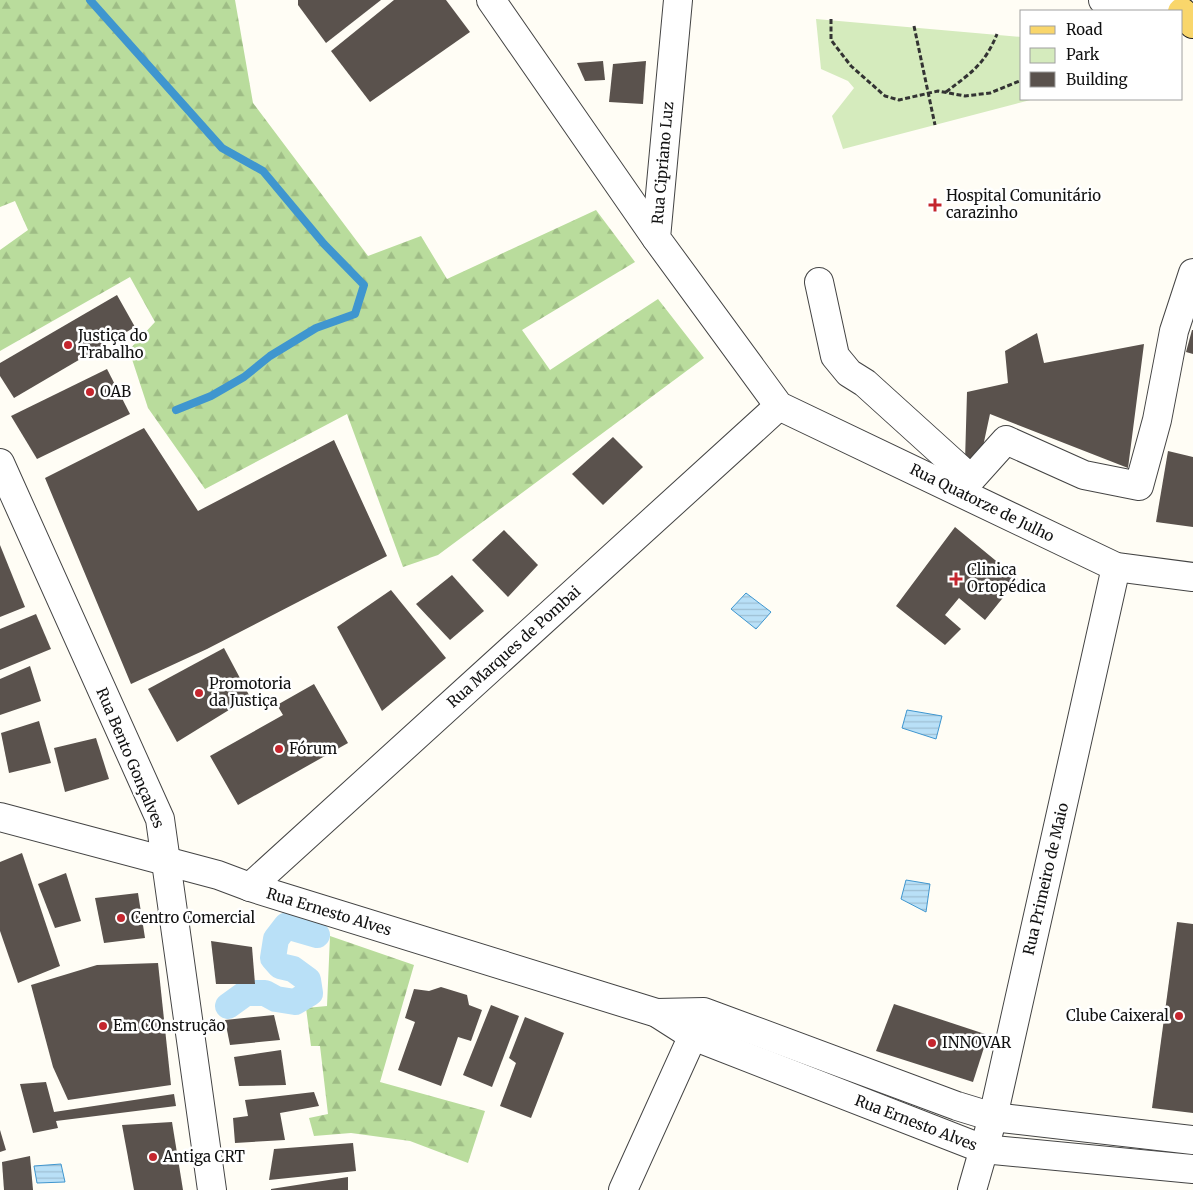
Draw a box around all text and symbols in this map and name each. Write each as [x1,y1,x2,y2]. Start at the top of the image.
legend [1020,10,1183,100]
text: Road [1066,20,1102,39]
text: Park [1066,45,1100,64]
text: Building [1066,70,1128,89]
street label: Rua Cipriano Luz [648,101,677,225]
place label: Hospital Comunitário carazinho [946,186,1101,222]
marker: Hospital Comunitário carazinho [928,198,942,212]
place label: Justiça do Trabalho [77,326,148,362]
marker: Justiça do Trabalho [62,339,74,351]
place label: OAB [100,382,131,401]
marker: OAB [84,386,96,398]
street label: Rua Quatorze de Julho [907,459,1058,546]
place label: Clinica Ortopédica [967,560,1046,596]
marker: Clinica Ortopédica [949,572,963,586]
street label: Rua Marques de Pombai [443,582,584,712]
place label: Promotoria da Justiça [209,674,291,710]
street label: Rua Bento Gonçalves [92,685,169,831]
marker: Promotoria da Justiça [193,687,205,699]
place label: Fórum [289,739,337,758]
marker: Fórum [273,743,285,755]
street label: Rua Primeiro de Maio [1019,801,1072,957]
street label: Rua Ernesto Alves [264,883,394,940]
place label: Centro Comercial [131,908,256,927]
marker: Centro Comercial [115,912,127,924]
place label: Clube Caixeral [1066,1006,1169,1025]
marker: Clube Caixeral [1173,1010,1185,1022]
place label: Em COnstrução [113,1016,225,1035]
marker: Em COnstrução [97,1020,109,1032]
place label: INNOVAR [942,1033,1012,1052]
marker: INNOVAR [926,1037,938,1049]
street label: Rua Ernesto Alves [852,1090,980,1155]
place label: Antiga CRT [162,1147,246,1166]
marker: Antiga CRT [147,1151,159,1163]

